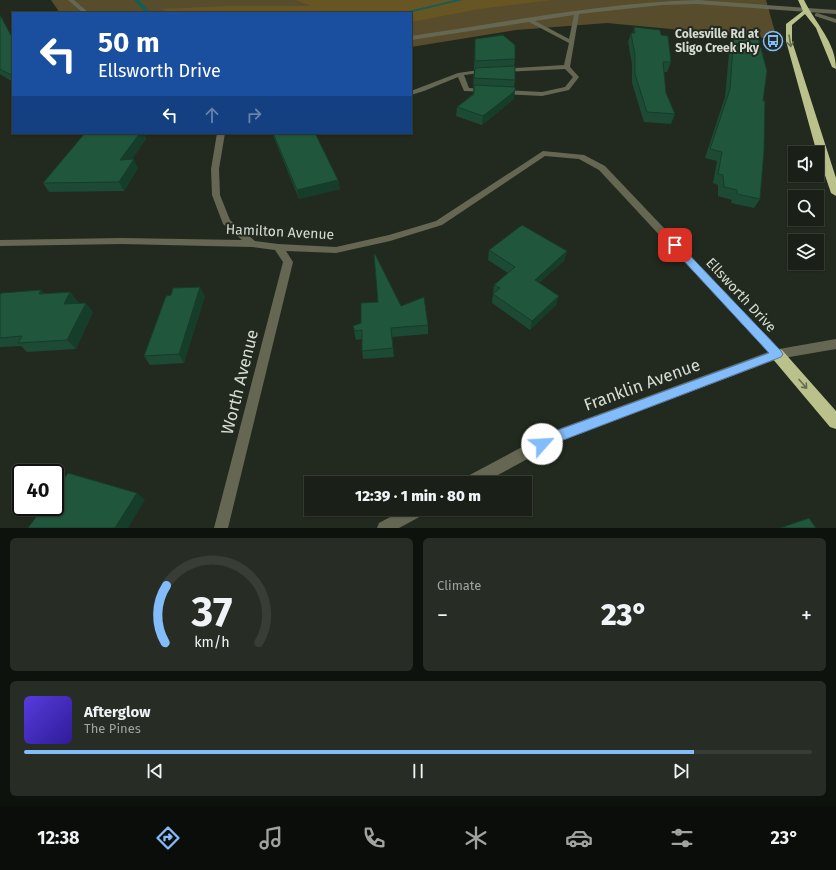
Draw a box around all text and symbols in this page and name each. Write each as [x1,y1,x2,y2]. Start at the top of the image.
text: 50 m [98,26,160,59]
place label: Colesville Rd at Sligo Creek Pky [675,27,760,55]
icon: left [32,28,84,80]
bus stop icon: Colesville Rd at Sligo Creek Pky [762,30,784,52]
one-way arrow [786,34,794,47]
text: Ellsworth Drive [98,60,221,82]
icon: left [159,104,181,126]
icon: ahead [201,104,223,126]
icon: right [243,104,265,126]
map controls [788,146,824,270]
button: sound [788,146,824,182]
button: search [788,190,824,226]
street label: Hamilton Avenue [225,221,335,243]
pin [658,228,692,262]
icon: arrive [664,234,686,256]
button: layers [788,234,824,270]
street label: Ellsworth Drive [702,254,780,336]
street label: Worth Avenue [217,327,263,437]
street label: Franklin Avenue [581,354,703,416]
one-way arrow [798,378,807,389]
position arrow [521,423,563,465]
speed limit sign: 40 [12,464,64,516]
text: 12:39 · 1 min · 80 m [355,487,481,505]
text: Climate [437,578,481,593]
text: 37 [190,586,232,636]
text: 23° [601,597,648,633]
text: − [437,602,448,629]
text: + [801,602,812,629]
text: km/h [194,633,229,650]
text: Afterglow [84,703,150,721]
text: The Pines [84,721,141,736]
icon: previous [144,760,166,782]
icon: pause [407,760,429,782]
icon: next [670,760,692,782]
icon: directions [154,824,182,852]
icon: music [257,824,285,852]
icon: phone [360,824,388,852]
icon: climate [462,824,490,852]
icon: car [565,824,593,852]
icon: filters [668,824,696,852]
text: 12:38 [37,827,79,849]
text: 23° [771,827,799,849]

